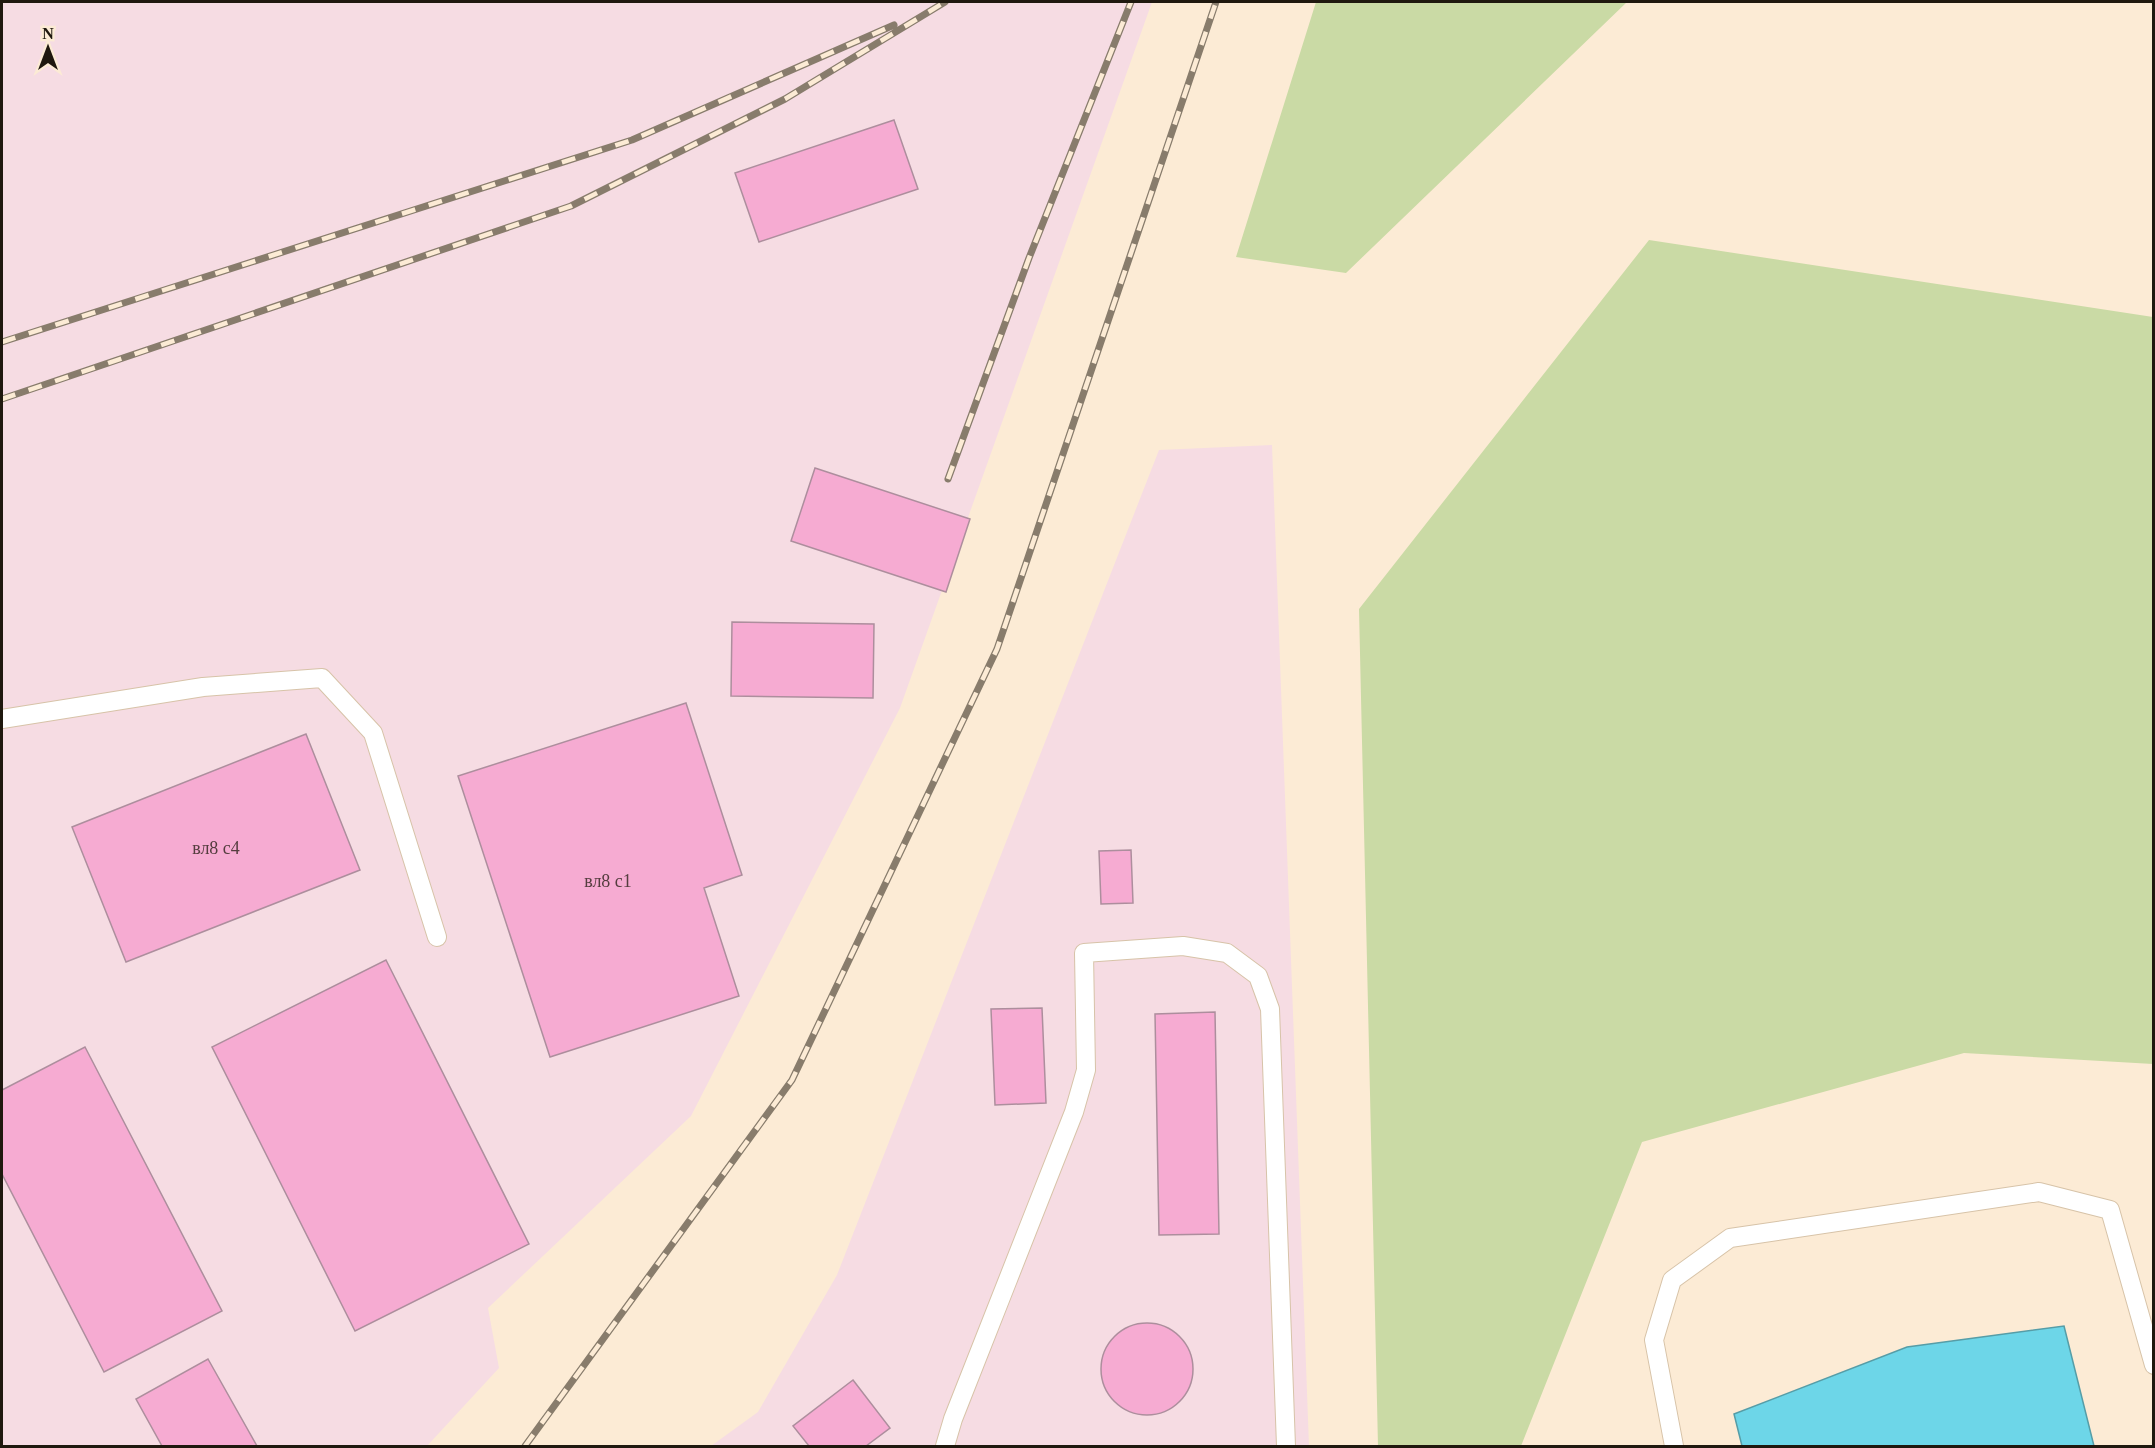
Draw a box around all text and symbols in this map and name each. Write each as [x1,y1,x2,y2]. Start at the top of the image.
north arrow [18,18,78,78]
text: N [42,25,54,42]
house number: вл8 с4 [192,838,240,858]
house number: вл8 с1 [584,871,632,891]

